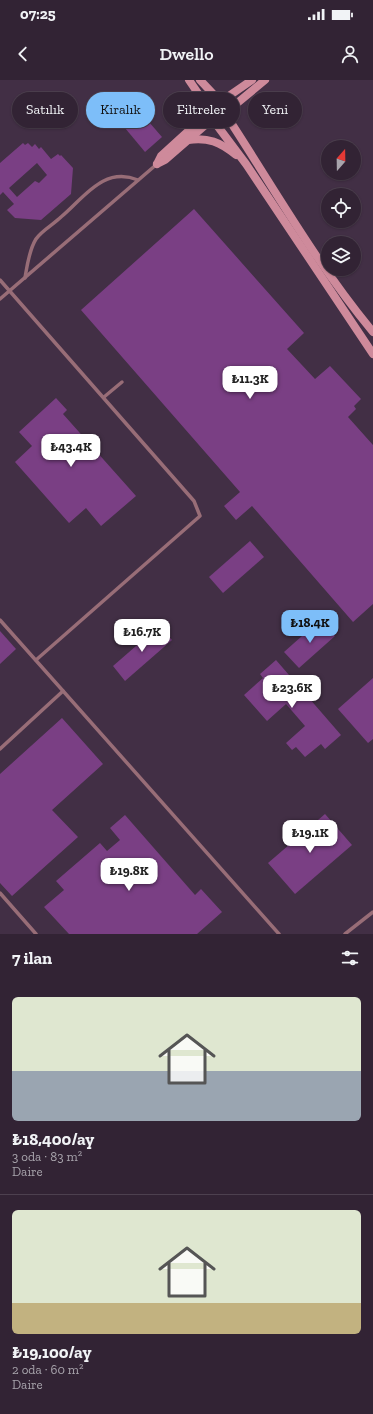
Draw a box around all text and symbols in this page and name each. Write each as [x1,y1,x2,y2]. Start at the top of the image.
text: 07:25 [20,5,56,23]
icon: back [12,43,34,65]
text: Dwello [159,43,214,65]
icon: person [339,43,361,65]
chip: Satılık [12,92,78,128]
chip: Kiralık [86,92,155,128]
chip: Filtreler [163,92,240,128]
chip: Yeni [248,92,302,128]
north arrow [321,140,361,180]
map controls [321,140,361,276]
button: locate [321,188,361,228]
button: layers [321,236,361,276]
pin: ₺11.3K [217,366,283,400]
text: ₺11.3K [231,371,269,386]
pin: ₺43.4K [38,434,104,468]
text: ₺43.4K [50,439,92,454]
pin: ₺18.4K [277,610,343,644]
text: ₺18.4K [290,615,330,630]
pin: ₺16.7K [109,619,175,653]
text: ₺16.7K [123,624,161,639]
pin: ₺23.6K [259,675,325,709]
text: ₺23.6K [272,680,312,695]
pin: ₺19.1K [277,820,343,854]
text: ₺19.1K [291,825,329,840]
pin: ₺19.8K [96,858,162,892]
text: ₺19.8K [110,863,148,878]
icon: filters [339,947,361,969]
text: 7 ilan [12,948,52,968]
icon: home [151,1023,223,1095]
text: ₺18,400/ay [12,1129,94,1149]
text: 3 oda · 83 m² [12,1149,82,1164]
text: Daire [12,1164,43,1179]
icon: home [151,1236,223,1308]
text: ₺19,100/ay [12,1342,91,1362]
text: 2 oda · 60 m² [12,1362,84,1377]
text: Daire [12,1377,43,1392]

